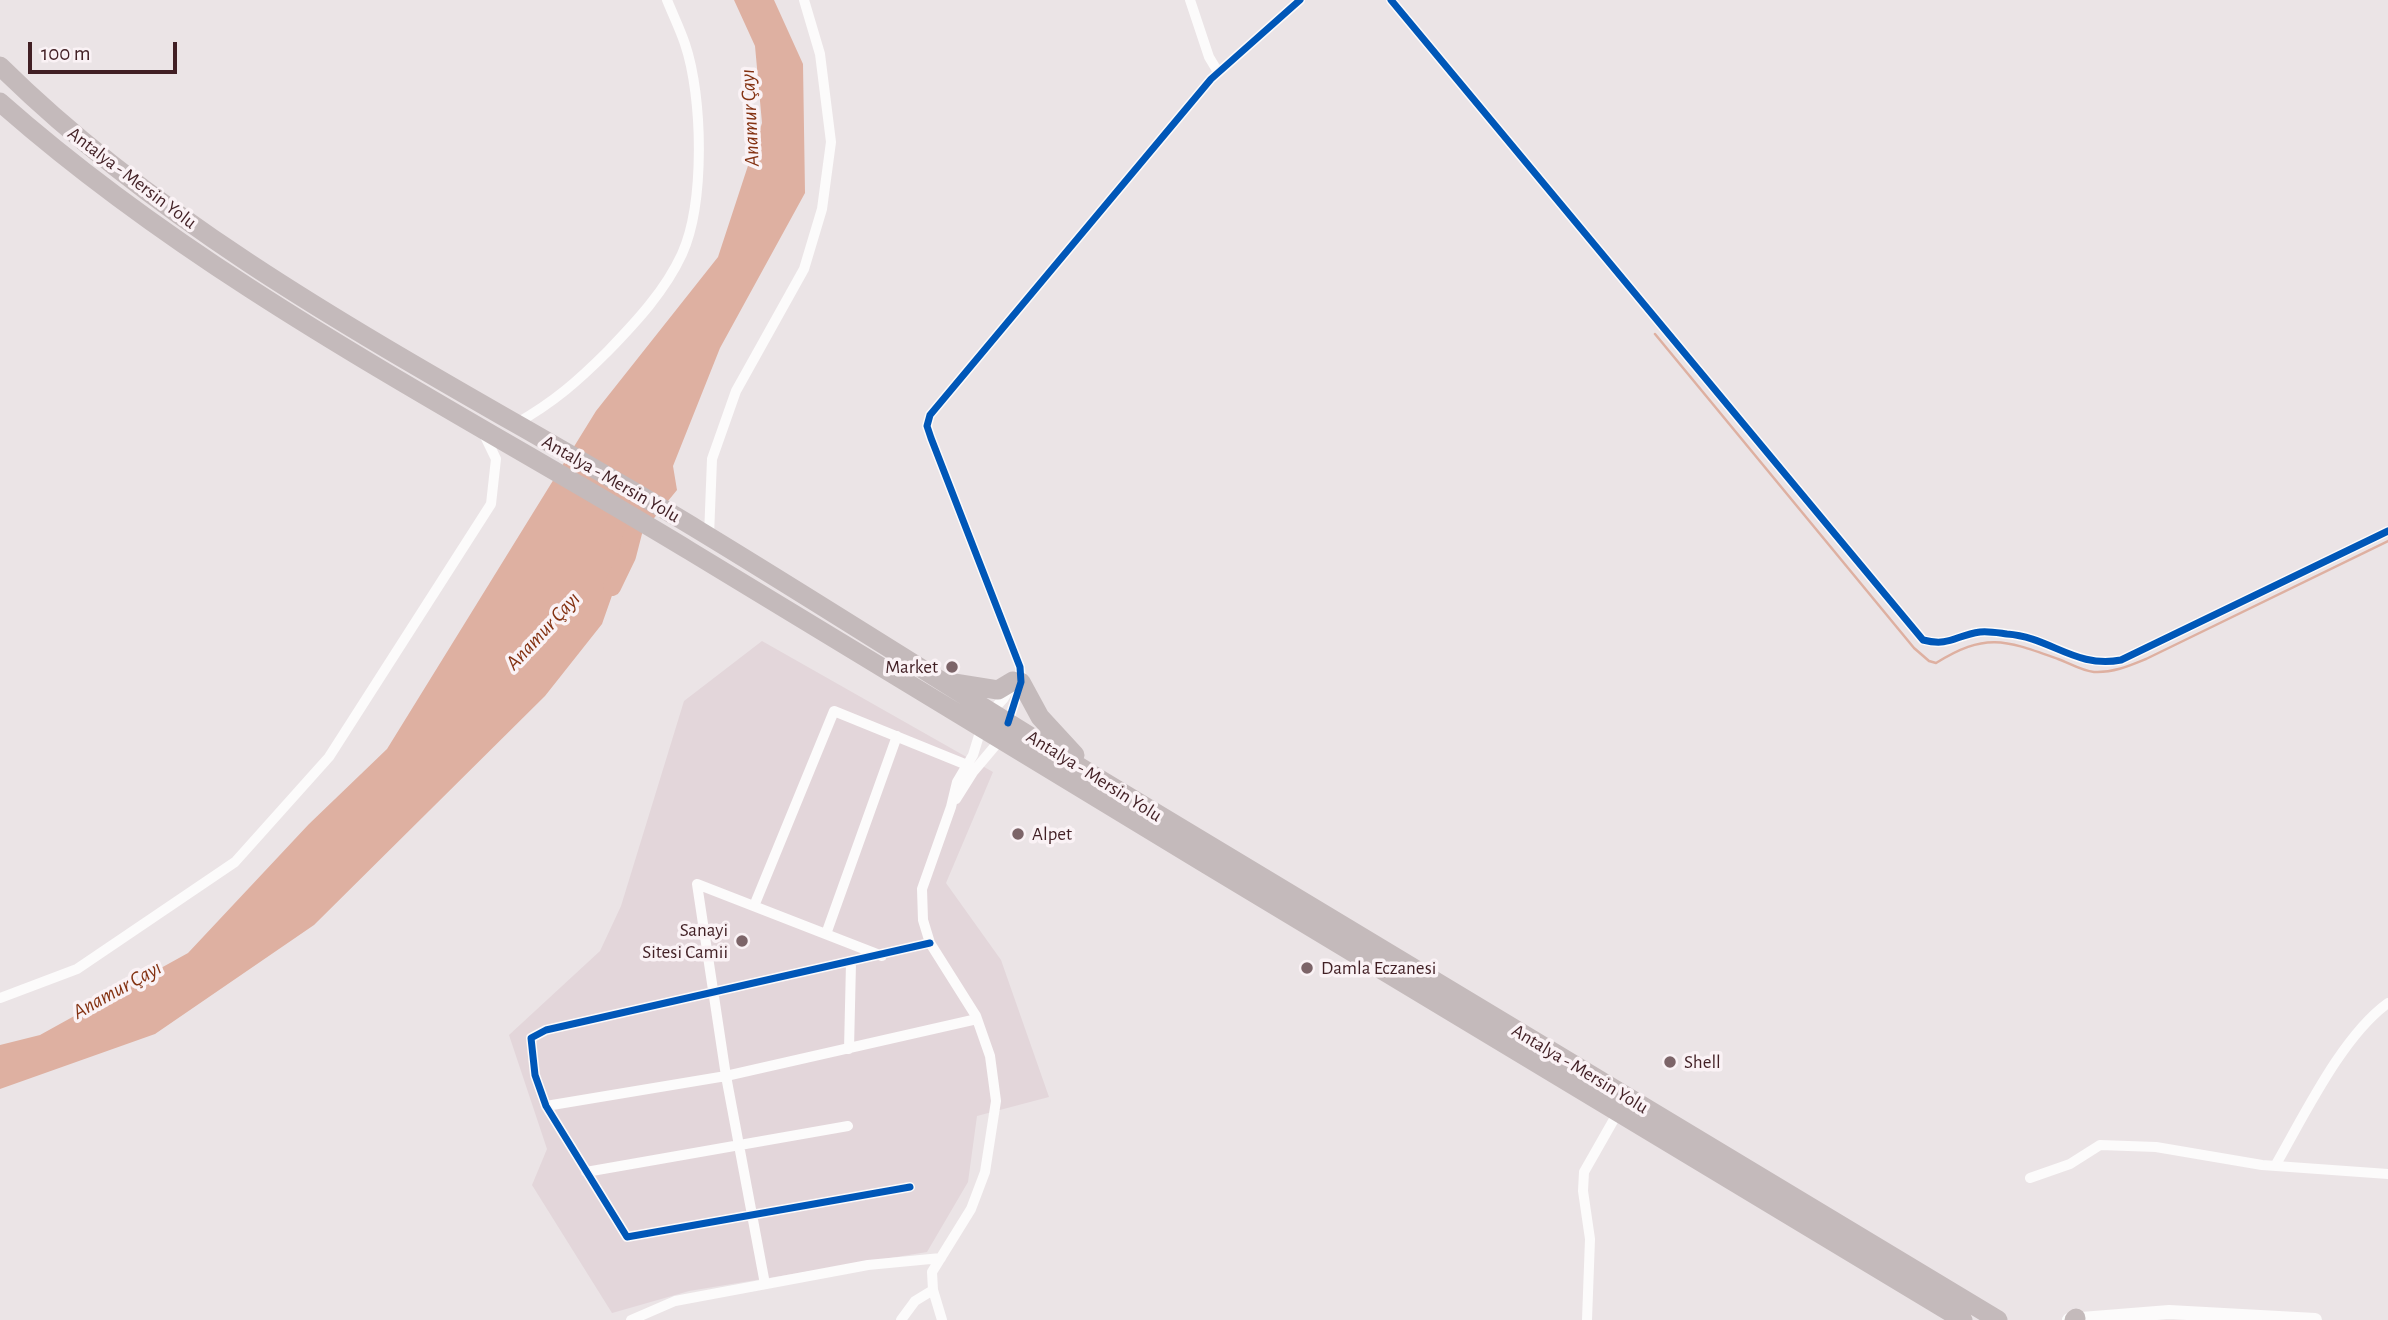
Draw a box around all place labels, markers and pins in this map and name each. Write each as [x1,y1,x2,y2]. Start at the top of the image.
place label: Market [885,656,938,678]
marker: Market [944,659,960,675]
place label: Alpet [1032,823,1072,845]
marker: Alpet [1010,826,1026,842]
place label: Sanayi Sitesi Camii [642,919,728,963]
marker: Sanayi Sitesi Camii [734,933,750,949]
place label: Damla Eczanesi [1321,957,1436,979]
marker: Damla Eczanesi [1299,960,1315,976]
place label: Shell [1684,1051,1721,1073]
marker: Shell [1662,1054,1678,1070]

